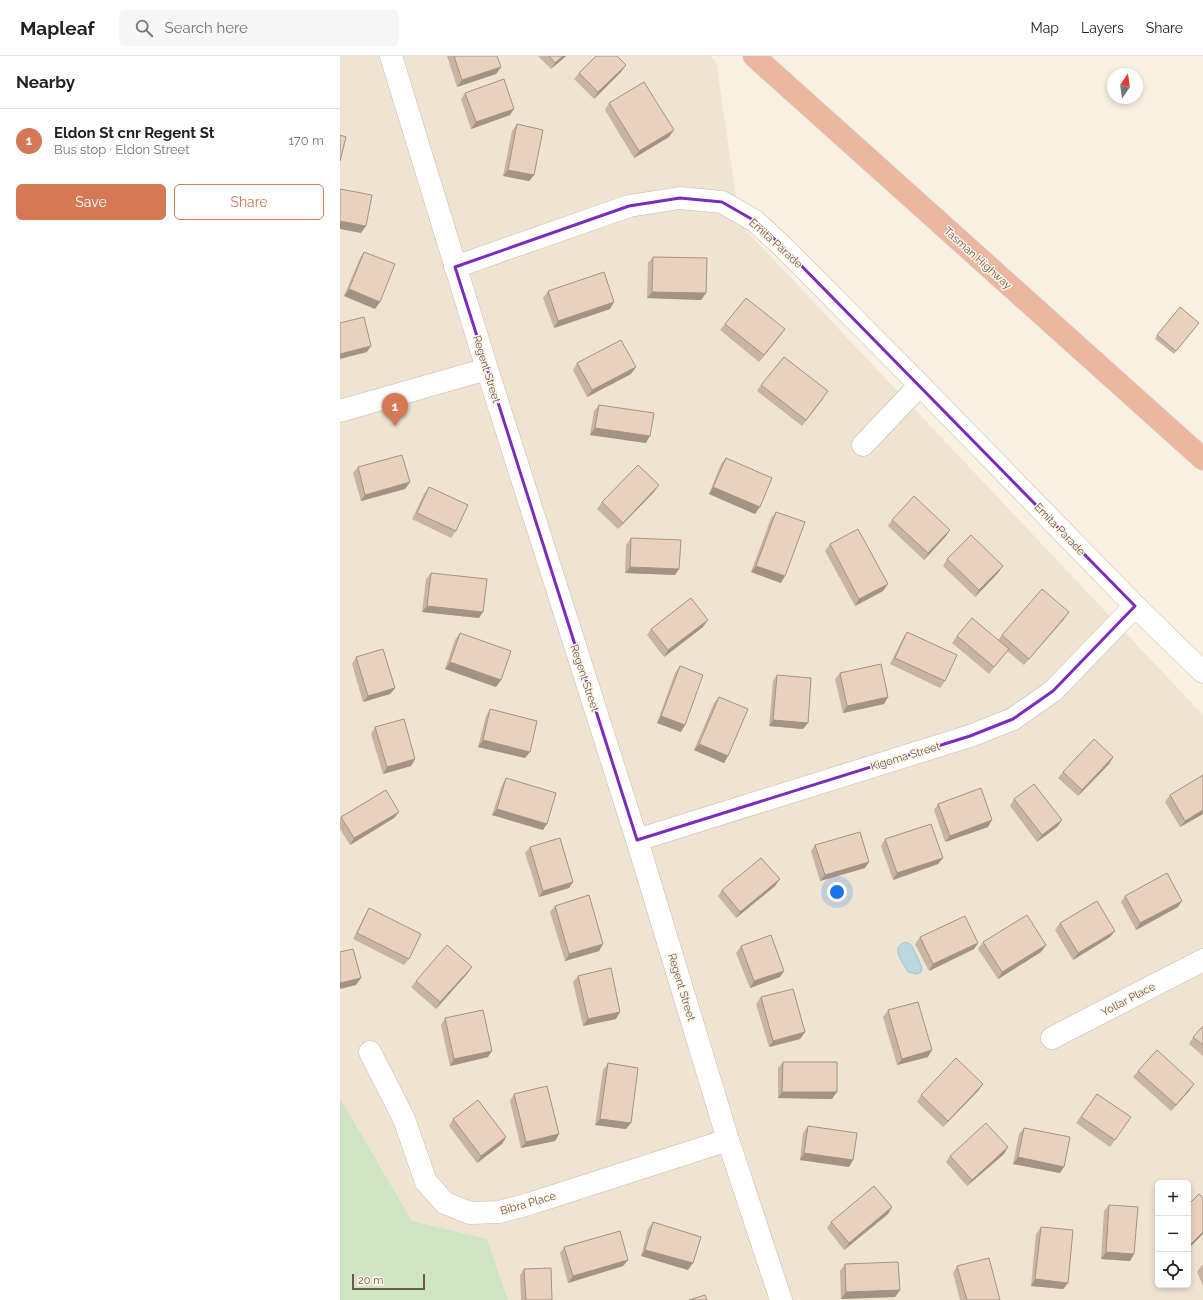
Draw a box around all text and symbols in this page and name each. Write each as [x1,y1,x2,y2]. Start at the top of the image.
search box [119,10,399,46]
text: Mapleaf [20,17,95,39]
icon: search [133,17,155,39]
text: Search here [165,19,248,37]
text: Map [1031,20,1059,36]
text: Layers [1081,20,1124,36]
text: Share [1146,20,1183,36]
north arrow [1107,68,1143,104]
text: Nearby [16,72,75,92]
text: Eldon St cnr Regent St [54,124,215,142]
text: 1 [26,133,32,148]
text: 170 m [288,133,324,148]
text: Bus stop · Eldon Street [54,142,190,157]
button: Save [16,184,166,220]
button: Share [174,184,324,220]
street label: Emita Parade [746,216,806,271]
street label: Tasman Highway [941,225,1014,292]
street label: Regent Street [470,334,503,405]
pin: 1 [382,393,408,426]
street label: Emita Parade [1032,501,1088,559]
street label: Regent Street [568,643,602,714]
street label: Kigoma Street [869,740,942,773]
your location [827,882,847,902]
street label: Regent Street [665,952,698,1023]
street label: Yollar Place [1099,980,1158,1019]
map controls [1155,1180,1191,1288]
button: + [1155,1180,1191,1216]
street label: Bibra Place [499,1189,558,1218]
button: − [1155,1216,1191,1252]
button: locate [1155,1252,1191,1288]
scale bar [352,1272,425,1291]
text: 20 m [358,1274,383,1287]

